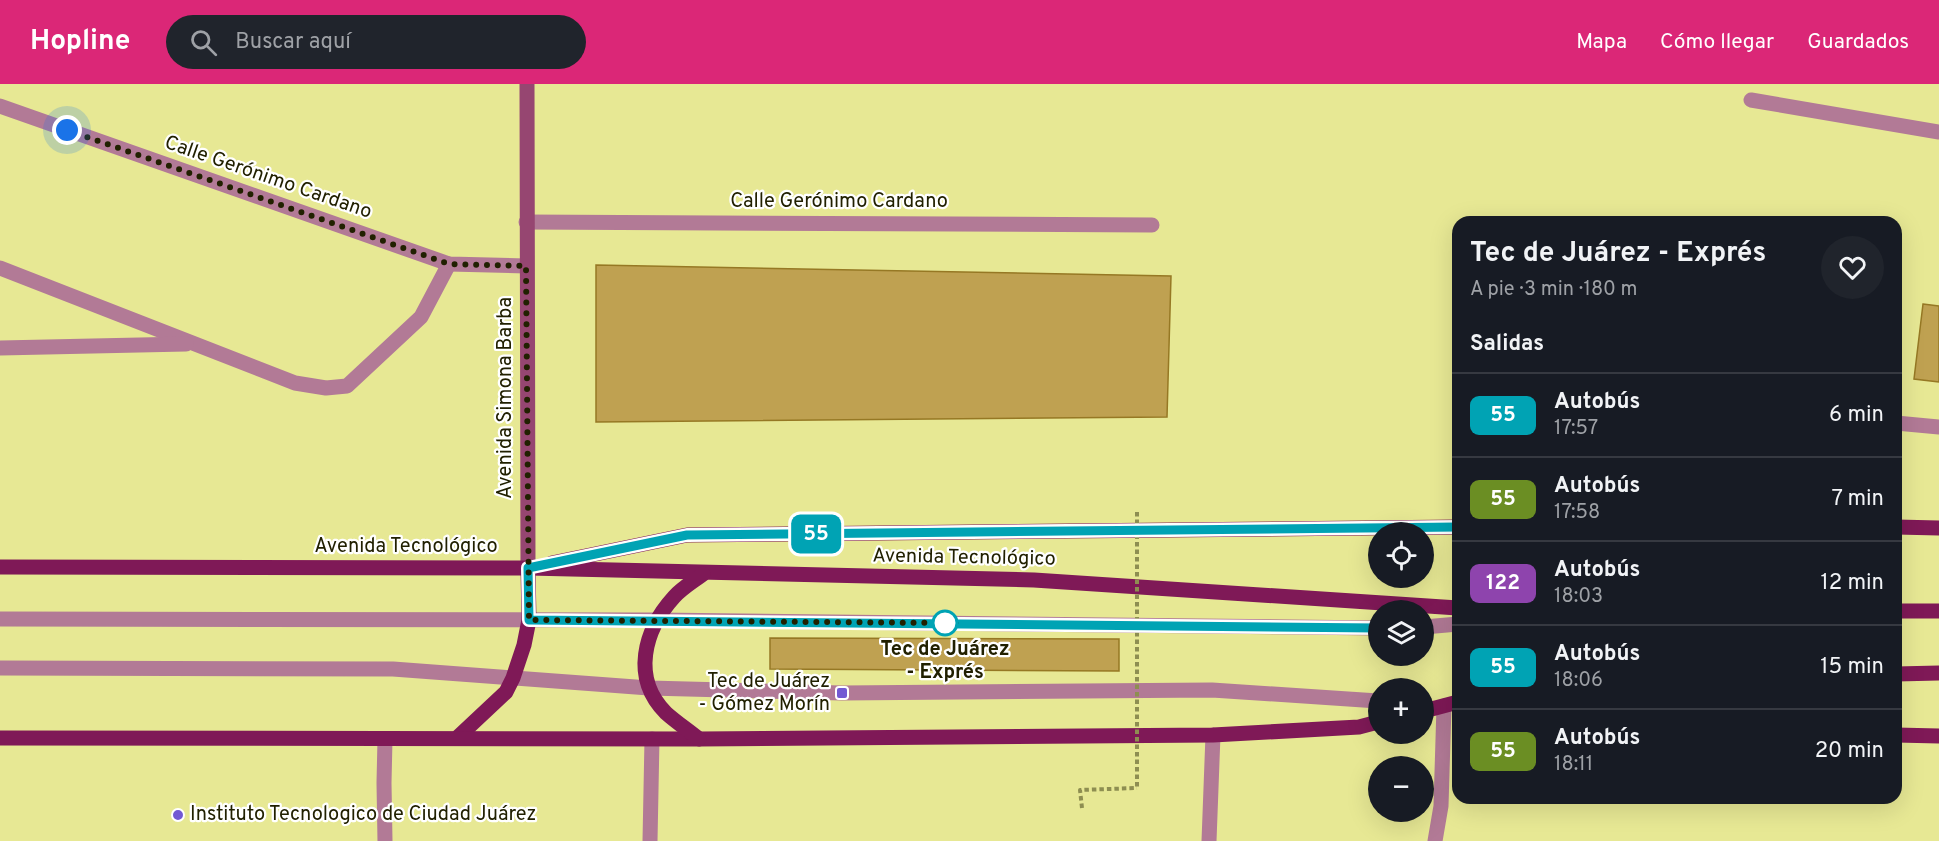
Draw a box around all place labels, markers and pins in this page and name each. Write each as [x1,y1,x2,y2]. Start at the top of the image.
marker: Tec de Juárez - Exprés [932,610,958,636]
place label: Tec de Juárez - Exprés [880,637,1010,686]
place label: Tec de Juárez - Gómez Morín [699,669,830,718]
marker: Tec de Juárez - Gómez Morín [835,686,849,700]
place label: Instituto Tecnologico de Ciudad Juárez [190,802,536,828]
marker: Instituto Tecnologico de Ciudad Juárez [171,808,185,822]

